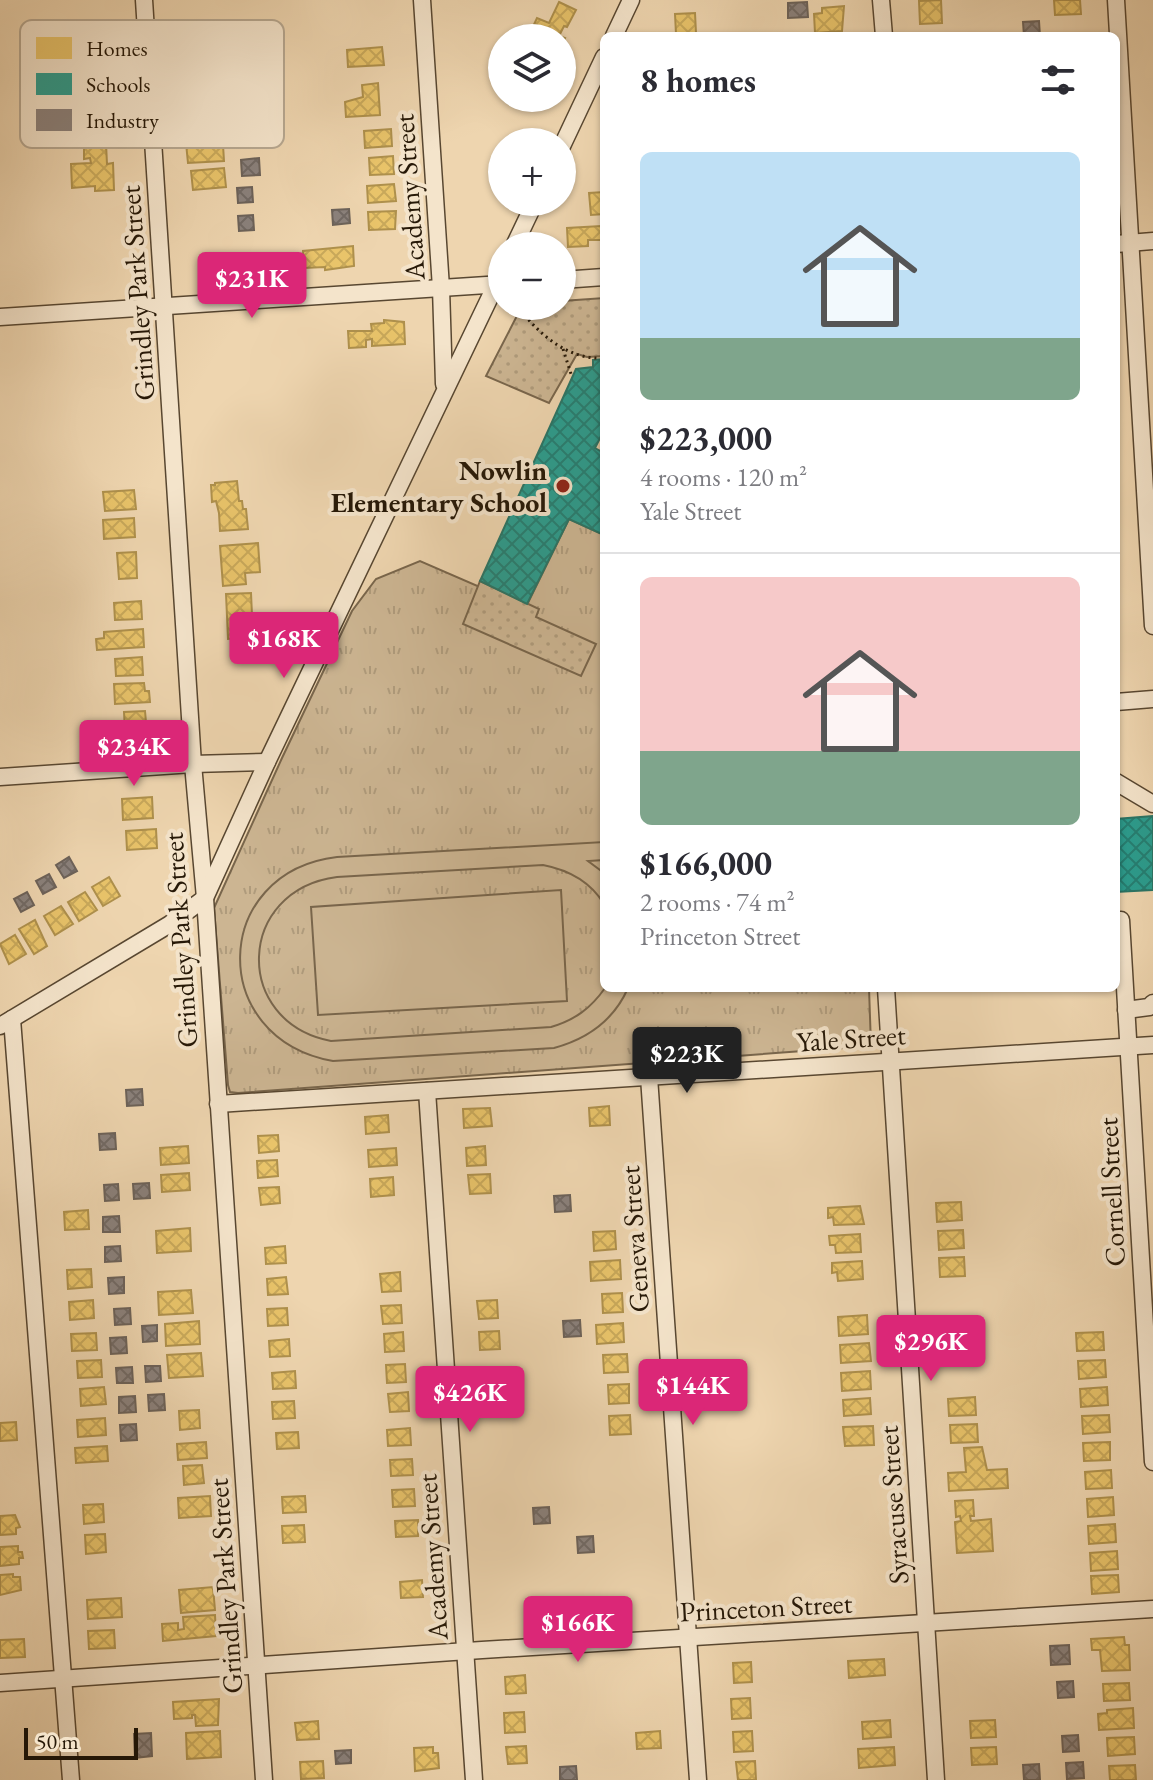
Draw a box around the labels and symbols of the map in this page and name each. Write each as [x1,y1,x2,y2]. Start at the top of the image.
legend [20,20,284,148]
text: Homes [86,34,148,63]
text: Schools [86,70,150,99]
text: Industry [86,106,159,135]
street label: Academy Street [385,112,433,282]
street label: Grindley Park Street [111,184,162,402]
pin: $231K [196,252,308,320]
place label: Nowlin Elementary School [331,452,547,520]
marker: Nowlin Elementary School [554,477,572,495]
pin: $168K [228,612,340,680]
pin: $234K [78,720,190,788]
street label: Grindley Park Street [154,831,205,1049]
street label: Yale Street [795,1016,907,1060]
pin: $223K [631,1027,743,1095]
street label: Cornell Street [1089,1116,1133,1268]
street label: Geneva Street [611,1164,657,1314]
pin: $296K [875,1315,987,1383]
pin: $144K [637,1359,749,1427]
pin: $426K [414,1366,526,1434]
street label: Syracuse Street [869,1424,917,1586]
street label: Academy Street [408,1472,456,1642]
street label: Grindley Park Street [199,1477,250,1695]
street label: Princeton Street [679,1584,853,1629]
pin: $166K [522,1596,634,1664]
scale bar [24,1724,138,1760]

